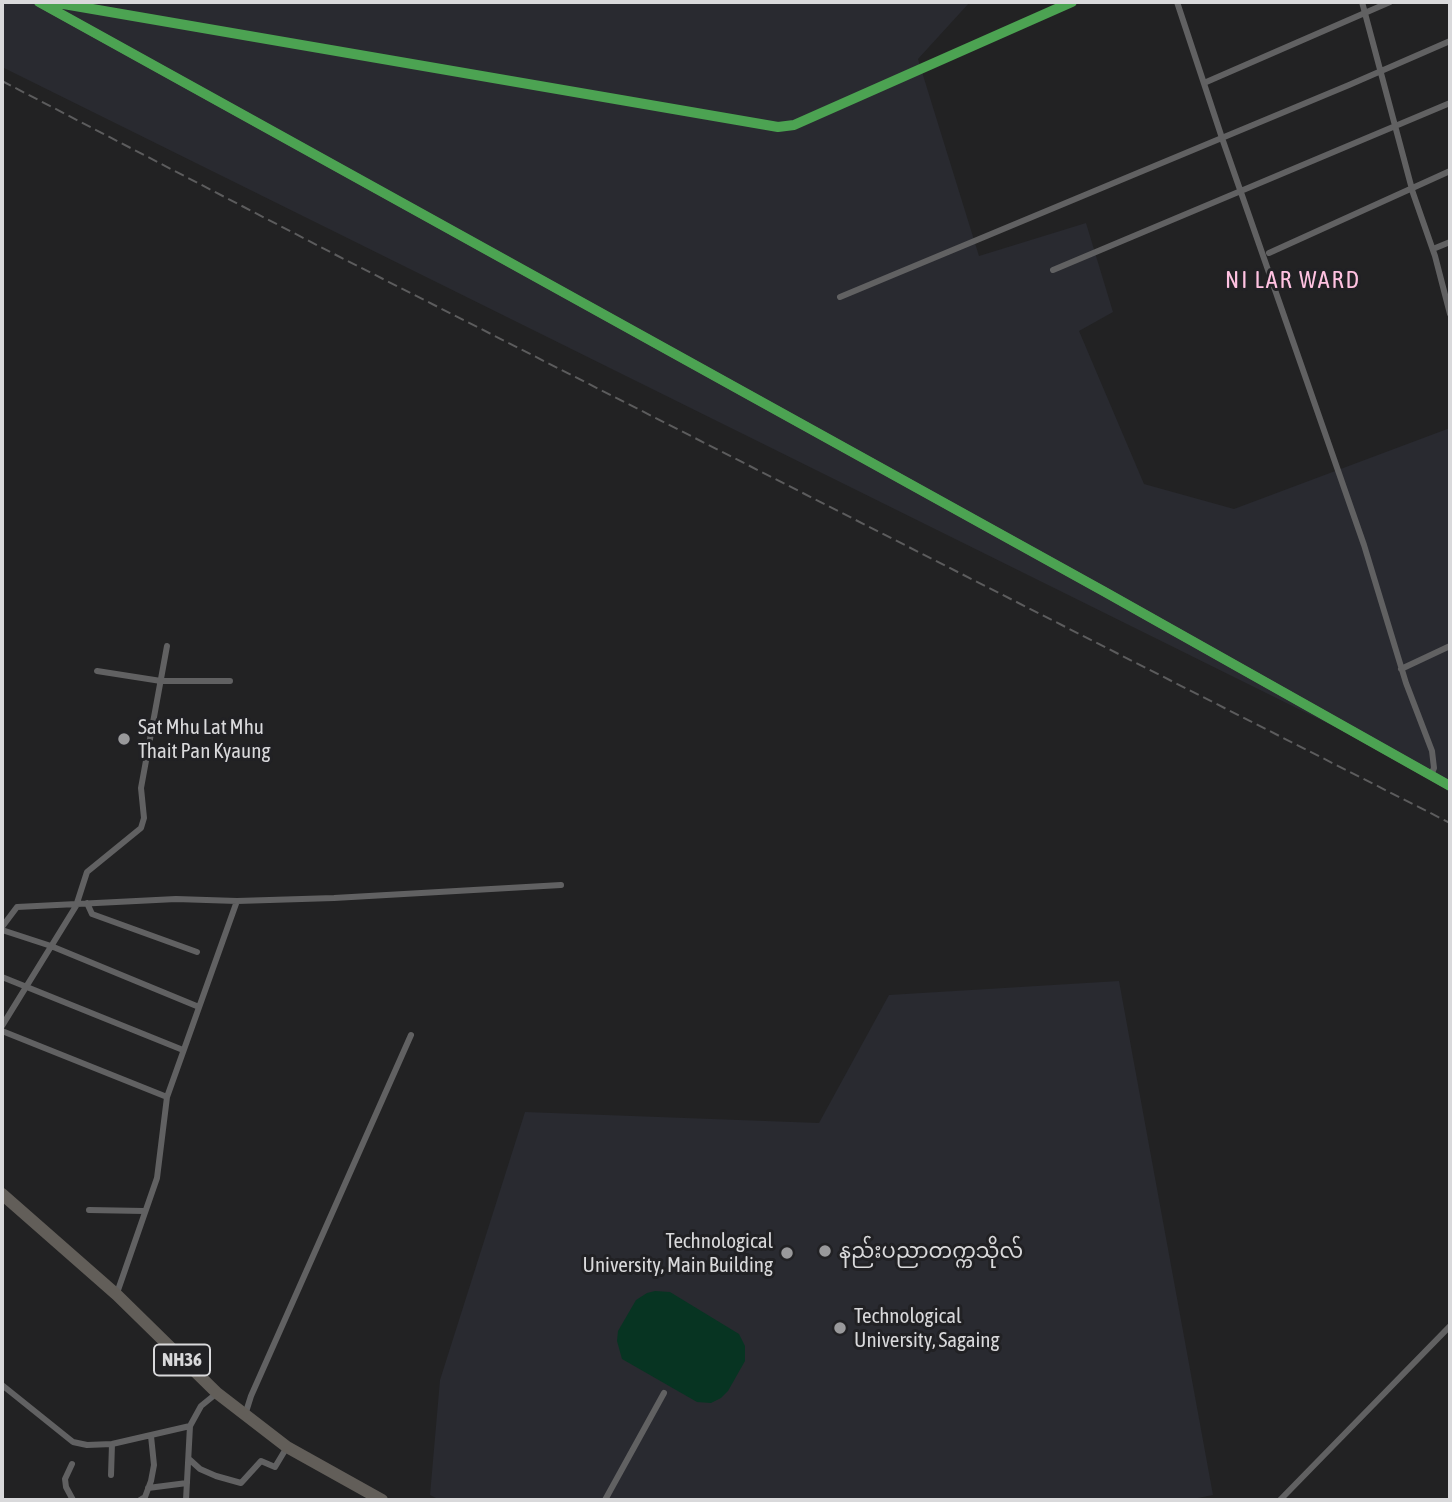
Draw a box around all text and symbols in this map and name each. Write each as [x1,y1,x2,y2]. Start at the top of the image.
district label: NI LAR WARD [1226,266,1360,294]
place label: Sat Mhu Lat Mhu Thait Pan Kyaung [138,714,270,764]
marker: Sat Mhu Lat Mhu Thait Pan Kyaung [116,731,132,747]
place label: Technological University, Main Building [582,1228,773,1278]
place label: နည်းပညာတက္ကသိုလ် [839,1238,1023,1264]
marker: နည်းပညာတက္ကသိုလ် [817,1243,833,1259]
marker: Technological University, Main Building [779,1245,795,1261]
place label: Technological University, Sagaing [854,1303,1000,1353]
marker: Technological University, Sagaing [832,1320,848,1336]
road number: NH36 [154,1344,210,1376]

